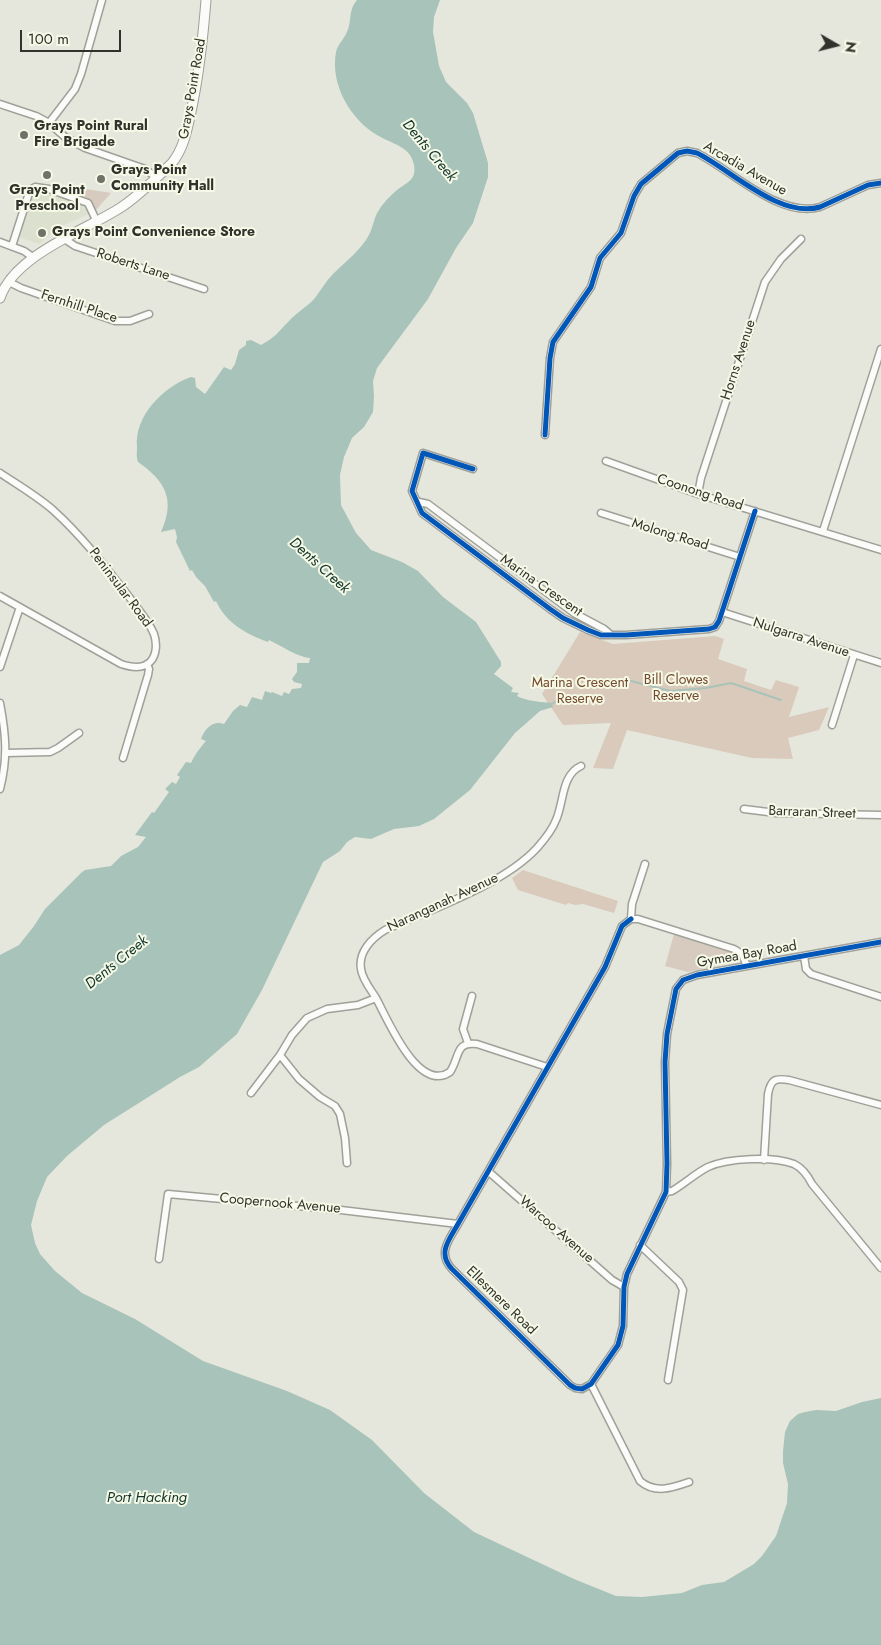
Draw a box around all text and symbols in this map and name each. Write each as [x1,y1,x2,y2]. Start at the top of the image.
scale bar [22,20,124,52]
north arrow [811,20,861,70]
text: 100 m [28,28,69,50]
street label: Grays Point Road [176,37,210,141]
text: N [840,40,862,54]
water label: Dents Creek [398,116,460,186]
place label: Grays Point Rural Fire Brigade [34,119,148,152]
marker: Grays Point Rural Fire Brigade [18,129,30,141]
street label: Arcadia Avenue [700,138,790,200]
place label: Grays Point Community Hall [111,163,214,196]
marker: Grays Point Preschool [41,169,53,181]
marker: Grays Point Community Hall [95,173,107,185]
place label: Grays Point Preschool [9,183,85,216]
place label: Grays Point Convenience Store [52,225,255,241]
marker: Grays Point Convenience Store [36,227,48,239]
street label: Roberts Lane [94,245,172,285]
street label: Fernhill Place [39,287,119,327]
street label: Horns Avenue [718,318,760,402]
street label: Coonong Road [655,471,745,515]
street label: Molong Road [629,515,711,555]
water label: Dents Creek [285,534,353,598]
street label: Peninsular Road [85,545,155,631]
street label: Marina Crescent [497,551,585,621]
street label: Nulgarra Avenue [751,615,851,661]
park label: Bill Clowes Reserve [644,673,708,706]
park label: Marina Crescent Reserve [532,676,628,709]
street label: Barraran Street [768,803,856,823]
street label: Naranganah Avenue [385,870,501,936]
water label: Dents Creek [82,932,152,994]
street label: Gymea Bay Road [696,938,798,972]
street label: Coopernook Avenue [219,1190,341,1218]
street label: Warcoo Avenue [515,1193,597,1267]
street label: Ellesmere Road [462,1263,540,1339]
water label: Port Hacking [107,1489,187,1507]

